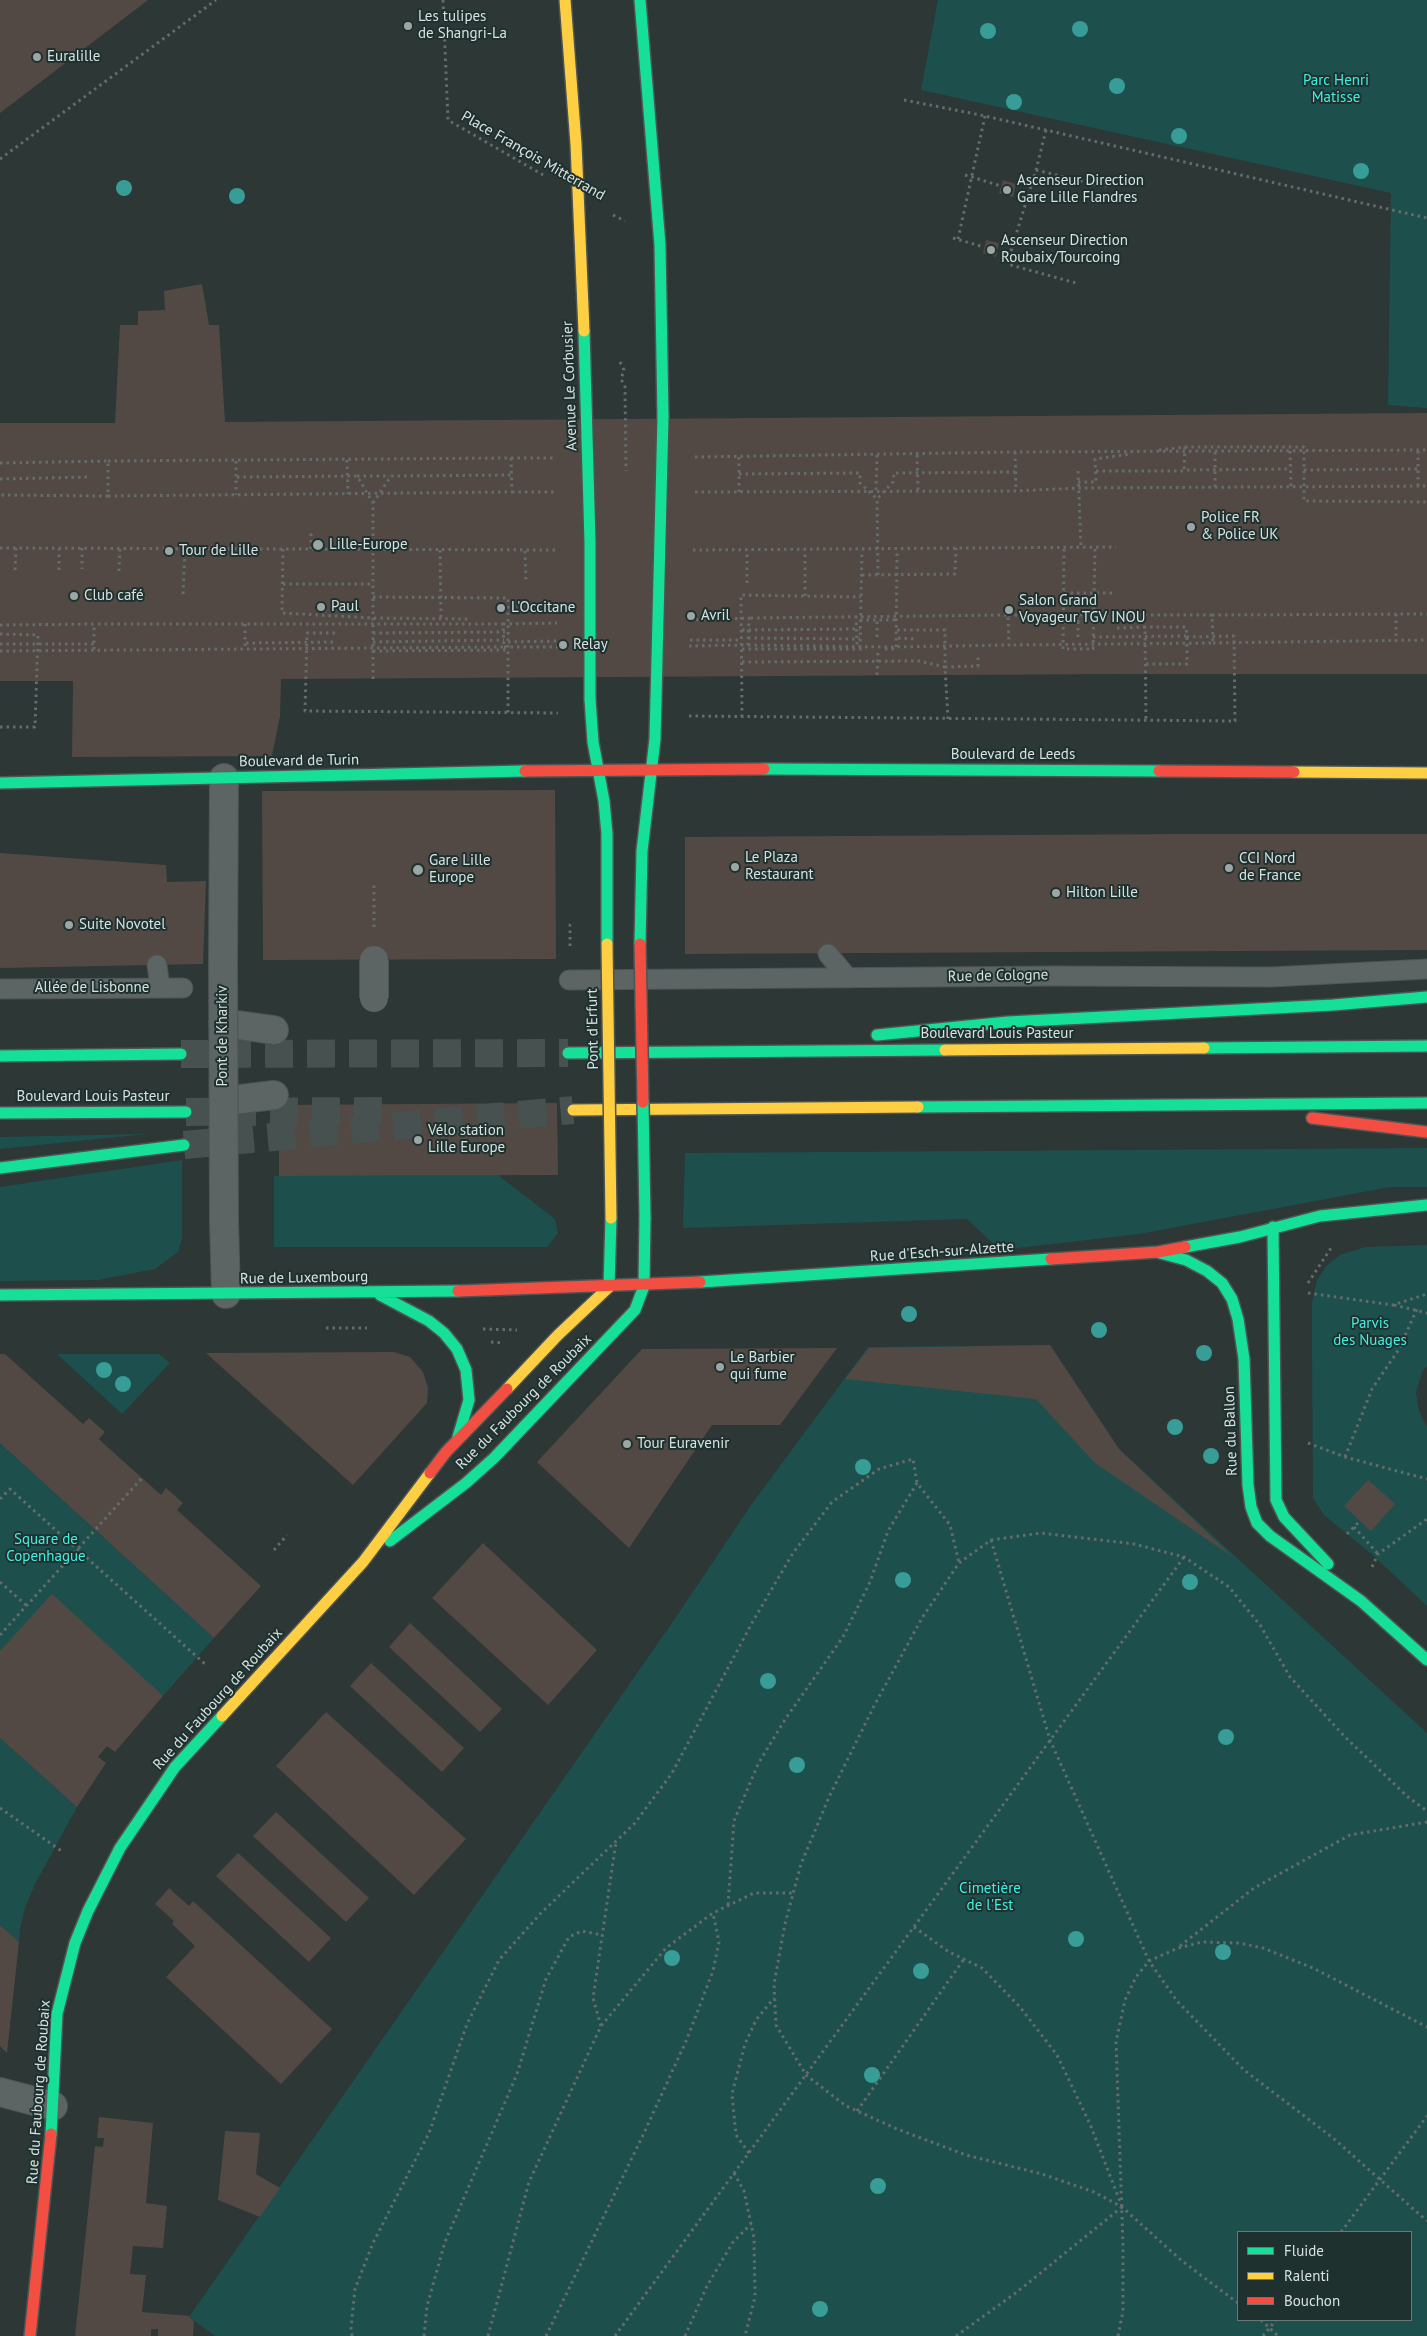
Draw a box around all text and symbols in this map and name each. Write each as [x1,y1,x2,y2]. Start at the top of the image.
place label: Les tulipes de Shangri-La [418,8,507,43]
marker: Les tulipes de Shangri-La [402,20,414,32]
place label: Euralille [47,48,100,66]
marker: Euralille [31,51,43,63]
park label: Parc Henri Matisse [1303,72,1369,107]
street label: Place François Mitterrand [458,107,608,205]
place label: Ascenseur Direction Gare Lille Flandres [1017,172,1144,207]
marker: Ascenseur Direction Gare Lille Flandres [1001,184,1013,196]
place label: Ascenseur Direction Roubaix/Tourcoing [1001,232,1128,267]
marker: Ascenseur Direction Roubaix/Tourcoing [985,244,997,256]
street label: Avenue Le Corbusier [559,321,581,451]
place label: Police FR & Police UK [1201,509,1278,544]
marker: Police FR & Police UK [1185,521,1197,533]
place label: Lille-Europe [329,536,408,554]
marker: Lille-Europe [311,538,325,552]
place label: Tour de Lille [179,542,258,560]
marker: Tour de Lille [163,545,175,557]
place label: Club café [84,587,144,605]
marker: Club café [68,590,80,602]
place label: Salon Grand Voyageur TGV INOU [1019,592,1146,627]
place label: Paul [331,598,359,616]
place label: L'Occitane [511,599,575,617]
marker: Paul [315,601,327,613]
marker: L'Occitane [495,602,507,614]
marker: Salon Grand Voyageur TGV INOU [1003,604,1015,616]
place label: Avril [701,607,730,625]
marker: Avril [685,610,697,622]
place label: Relay [573,636,608,654]
marker: Relay [557,639,569,651]
street label: Boulevard de Leeds [951,746,1075,764]
street label: Boulevard de Turin [239,751,359,771]
place label: Le Plaza Restaurant [745,849,814,884]
place label: CCI Nord de France [1239,850,1301,885]
place label: Gare Lille Europe [429,852,490,887]
marker: Le Plaza Restaurant [729,861,741,873]
marker: CCI Nord de France [1223,862,1235,874]
marker: Gare Lille Europe [411,863,425,877]
place label: Hilton Lille [1066,884,1138,902]
marker: Hilton Lille [1050,887,1062,899]
place label: Suite Novotel [79,916,166,934]
marker: Suite Novotel [63,919,75,931]
street label: Rue de Cologne [948,966,1048,986]
street label: Allée de Lisbonne [35,979,149,997]
street label: Pont de Kharkiv [214,985,232,1087]
street label: Pont d'Erfurt [583,988,603,1070]
street label: Boulevard Louis Pasteur [920,1025,1074,1043]
street label: Boulevard Louis Pasteur [16,1088,170,1106]
place label: Vélo station Lille Europe [428,1122,505,1157]
marker: Vélo station Lille Europe [412,1134,424,1146]
street label: Rue d'Esch-sur-Alzette [869,1238,1015,1266]
street label: Rue de Luxembourg [240,1268,368,1288]
park label: Parvis des Nuages [1333,1315,1407,1350]
street label: Rue du Faubourg de Roubaix [452,1330,596,1474]
place label: Le Barbier qui fume [730,1349,795,1384]
marker: Le Barbier qui fume [714,1361,726,1373]
street label: Rue du Ballon [1220,1386,1242,1476]
place label: Tour Euravenir [637,1435,729,1453]
marker: Tour Euravenir [621,1438,633,1450]
park label: Square de Copenhague [6,1531,86,1566]
street label: Rue du Faubourg de Roubaix [150,1624,286,1774]
park label: Cimetière de l'Est [959,1880,1021,1915]
street label: Rue du Faubourg de Roubaix [24,1999,54,2185]
legend [1237,2231,1412,2321]
text: Fluide [1284,2241,1324,2260]
text: Ralenti [1284,2266,1330,2285]
text: Bouchon [1284,2291,1340,2310]

